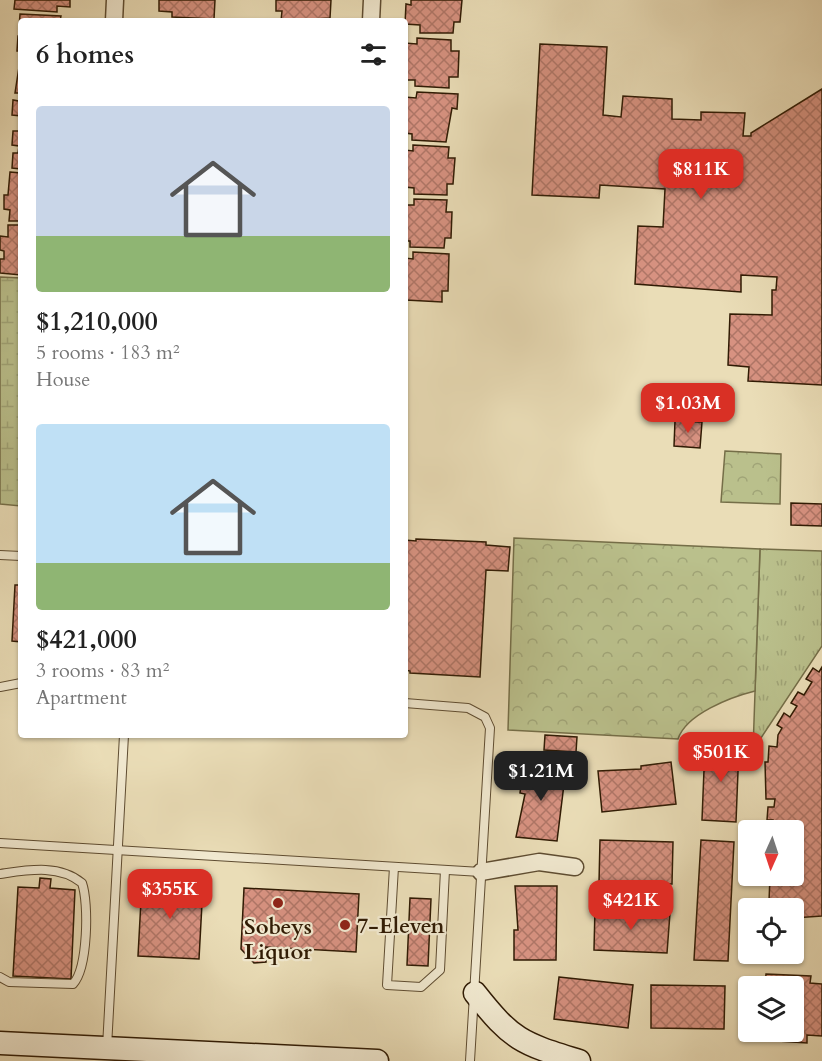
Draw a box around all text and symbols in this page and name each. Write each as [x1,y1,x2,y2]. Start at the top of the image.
text: 6 homes [36,37,134,72]
icon: filters [357,38,390,71]
icon: home [159,145,267,253]
pin: $811K [659,149,743,200]
text: $811K [672,155,730,182]
text: $1,210,000 [36,304,158,339]
text: 5 rooms · 183 m² [36,339,180,366]
text: House [36,366,90,393]
pin: $1.03M [639,383,737,434]
text: $1.03M [655,389,721,416]
icon: home [159,463,267,571]
text: $421,000 [36,622,137,657]
text: 3 rooms · 83 m² [36,657,169,684]
text: Apartment [36,684,127,711]
pin: $501K [679,732,763,783]
text: $501K [692,738,750,765]
pin: $1.21M [492,751,590,802]
text: $1.21M [508,757,574,784]
north arrow [738,820,804,886]
map controls [738,820,804,1042]
pin: $355K [128,869,212,920]
text: $355K [141,875,199,902]
pin: $421K [589,880,673,931]
text: $421K [602,886,660,913]
marker: Sobeys Liquor [271,896,285,910]
button: locate [738,898,804,964]
place label: 7-Eleven [357,911,445,941]
place label: Sobeys Liquor [244,912,312,967]
marker: 7-Eleven [338,918,352,932]
button: layers [738,976,804,1042]

